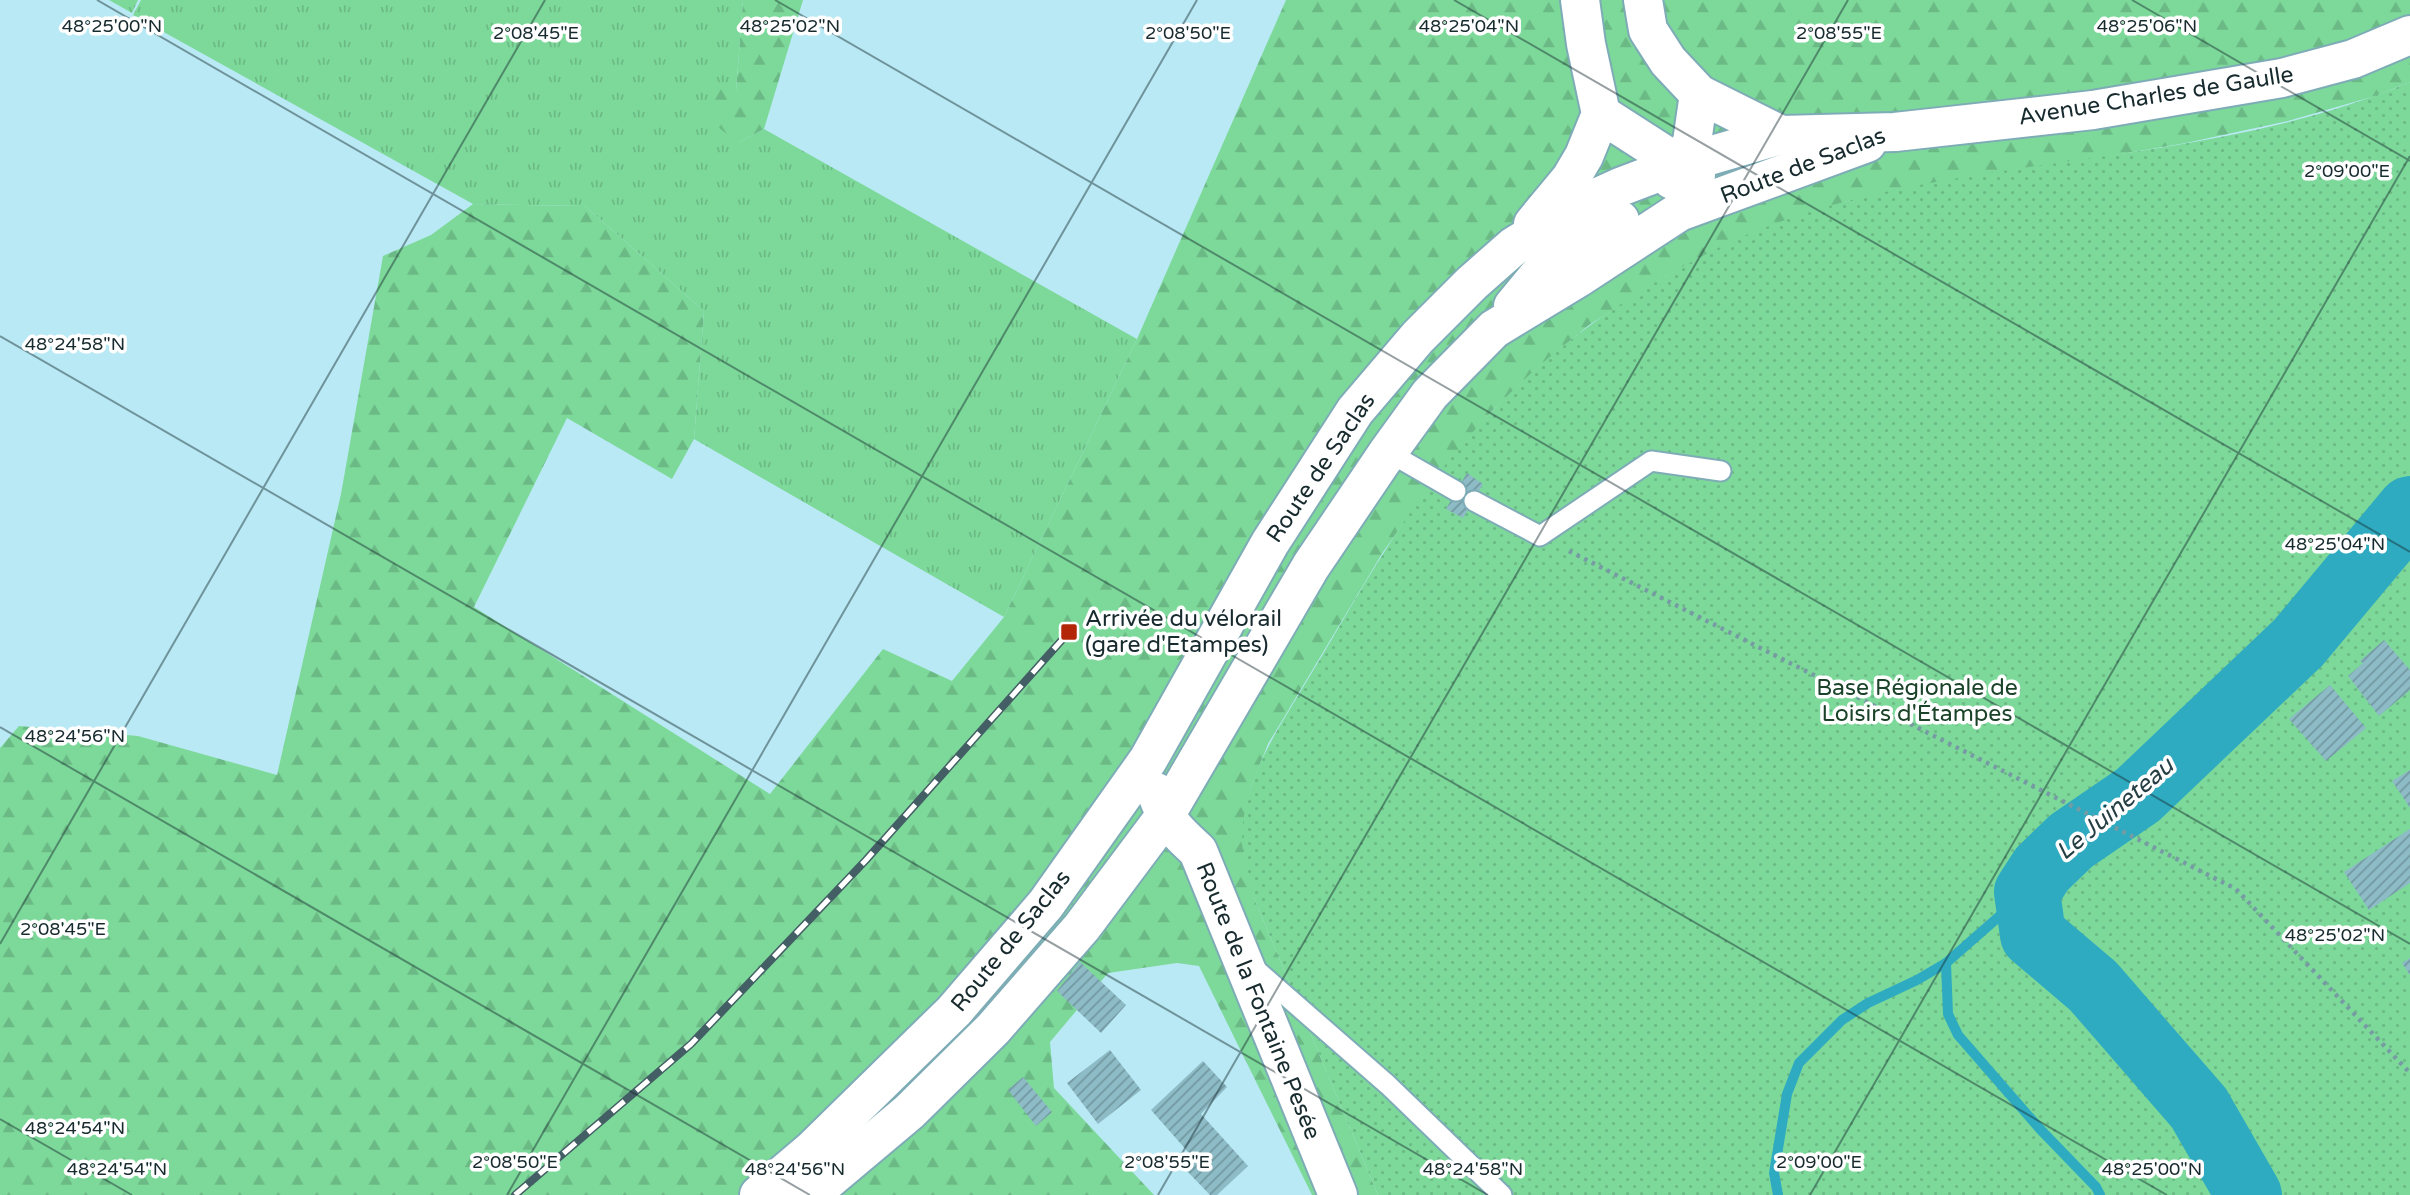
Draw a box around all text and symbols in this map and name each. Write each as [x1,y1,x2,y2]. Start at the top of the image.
text: 48°25'00"N [62,15,162,37]
text: 48°25'02"N [740,15,840,37]
text: 48°25'04"N [1419,15,1519,37]
text: 48°25'06"N [2097,15,2197,37]
text: 2°08'45"E [493,22,579,44]
text: 2°08'50"E [1145,22,1231,44]
text: 2°08'55"E [1796,22,1882,44]
street label: Avenue Charles de Gaulle [2017,60,2295,132]
street label: Route de Saclas [1716,122,1890,210]
text: 2°09'00"E [2304,160,2390,182]
text: 48°24'58"N [25,333,125,355]
street label: Route de Saclas [1261,388,1381,548]
text: 48°25'04"N [2285,533,2385,555]
place label: Arrivée du vélorail (gare d'Etampes) [1085,605,1282,659]
marker: Arrivée du vélorail (gare d'Etampes) [1059,622,1079,642]
park label: Base Régionale de Loisirs d'Étampes [1816,674,2018,728]
text: 48°24'56"N [25,725,125,747]
water label: Le Juineteau [2050,751,2181,866]
street label: Route de la Fontaine Pesée [1189,858,1327,1144]
street label: Route de Saclas [945,864,1077,1018]
text: 2°08'45"E [20,918,106,940]
text: 48°25'02"N [2285,924,2385,946]
text: 48°24'54"N [25,1117,125,1139]
text: 2°08'50"E [472,1151,558,1173]
text: 2°08'55"E [1124,1151,1210,1173]
text: 2°09'00"E [1776,1151,1862,1173]
text: 48°24'54"N [67,1158,167,1180]
text: 48°24'56"N [745,1158,845,1180]
text: 48°24'58"N [1423,1158,1523,1180]
text: 48°25'00"N [2102,1158,2202,1180]

